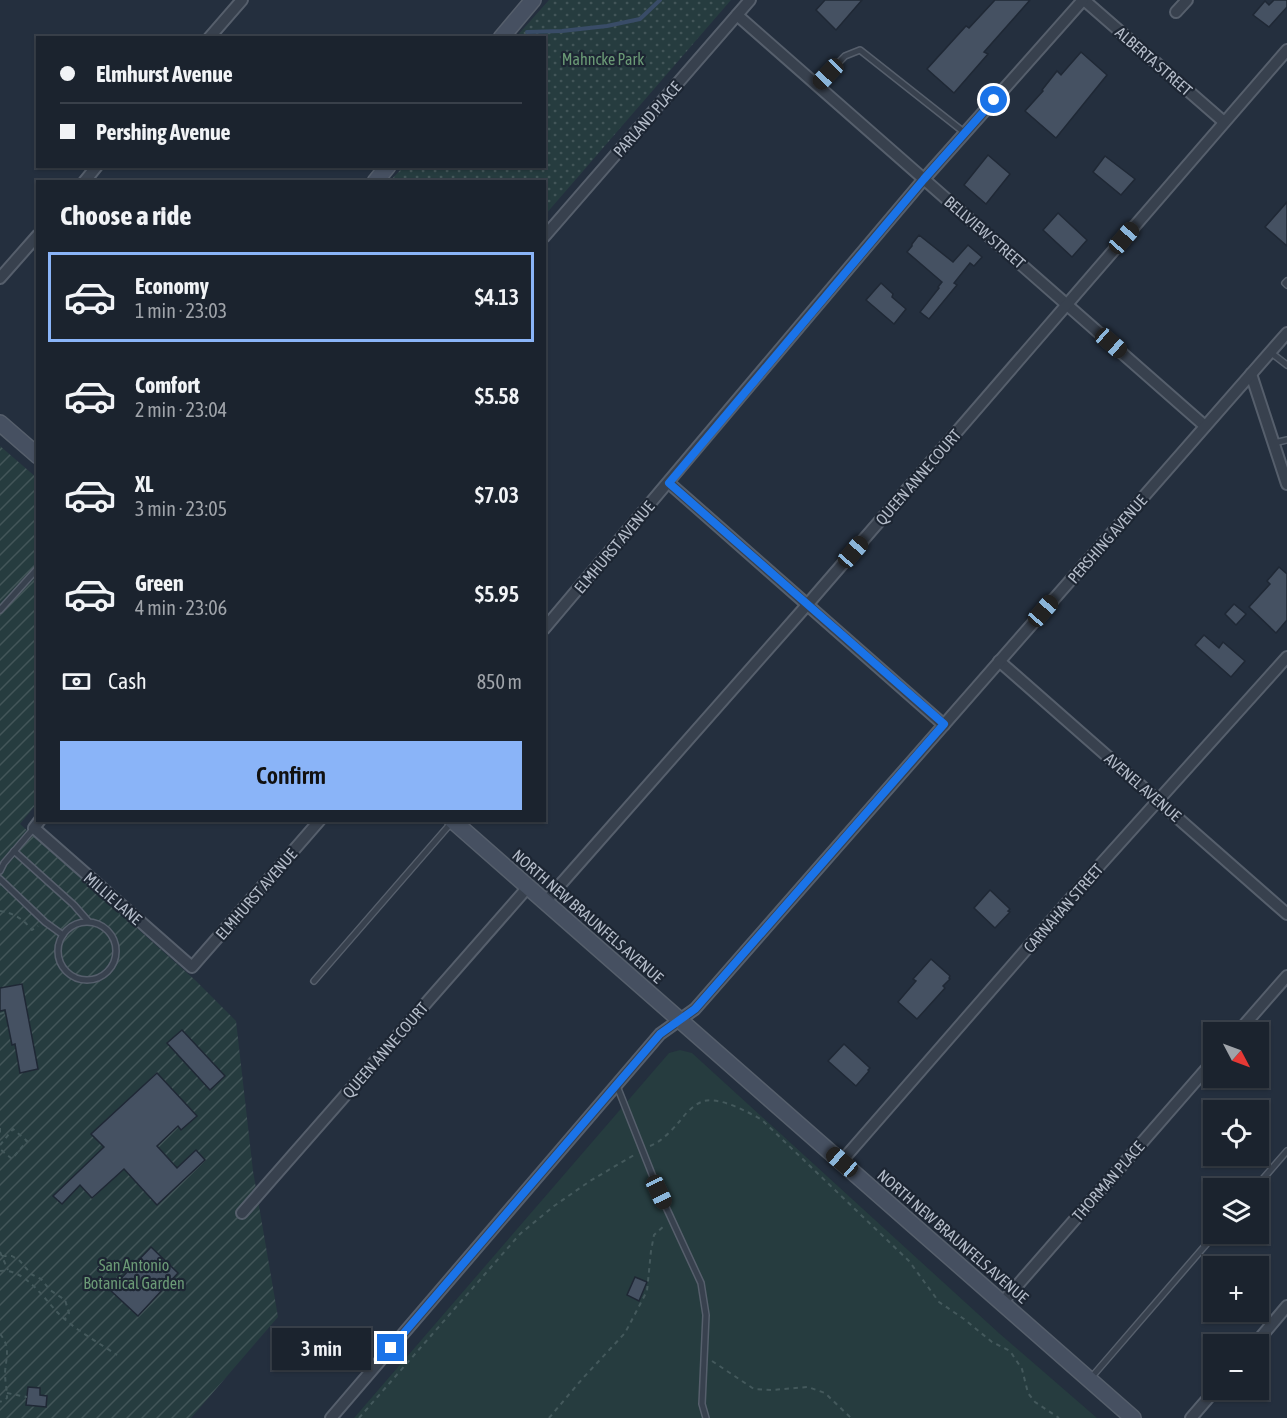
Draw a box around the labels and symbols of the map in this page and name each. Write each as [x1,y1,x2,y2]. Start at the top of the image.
street label: ALBERTA STREET [1112,23,1196,99]
park label: Mahncke Park [562,50,644,68]
car [809,55,847,93]
street label: PARLAND PLACE [610,78,685,160]
route start [980,86,1007,113]
street label: BELLVIEW STREET [941,192,1029,272]
car [1105,219,1143,257]
car [1092,324,1130,362]
street label: QUEEN ANNE COURT [872,426,964,528]
street label: PERSHING AVENUE [1064,491,1150,587]
street label: ELMHURST AVENUE [570,497,658,597]
car [834,533,872,571]
car [1024,592,1062,630]
street label: AVENEL AVENUE [1101,749,1185,825]
street label: ELMHURST AVENUE [212,845,300,943]
street label: NORTH NEW BRAUNFELS AVENUE [509,846,667,987]
street label: CARNAHAN STREET [1020,860,1106,956]
street label: MILLIE LANE [80,868,146,928]
street label: QUEEN ANNE COURT [339,999,431,1101]
north arrow [1203,1022,1269,1088]
street label: THORMAN PLACE [1068,1137,1148,1225]
car [823,1143,861,1181]
street label: NORTH NEW BRAUNFELS AVENUE [874,1166,1032,1307]
car [643,1172,675,1212]
park label: San Antonio Botanical Garden [83,1256,185,1292]
callout: 3 min [271,1327,370,1369]
route end [377,1334,404,1361]

